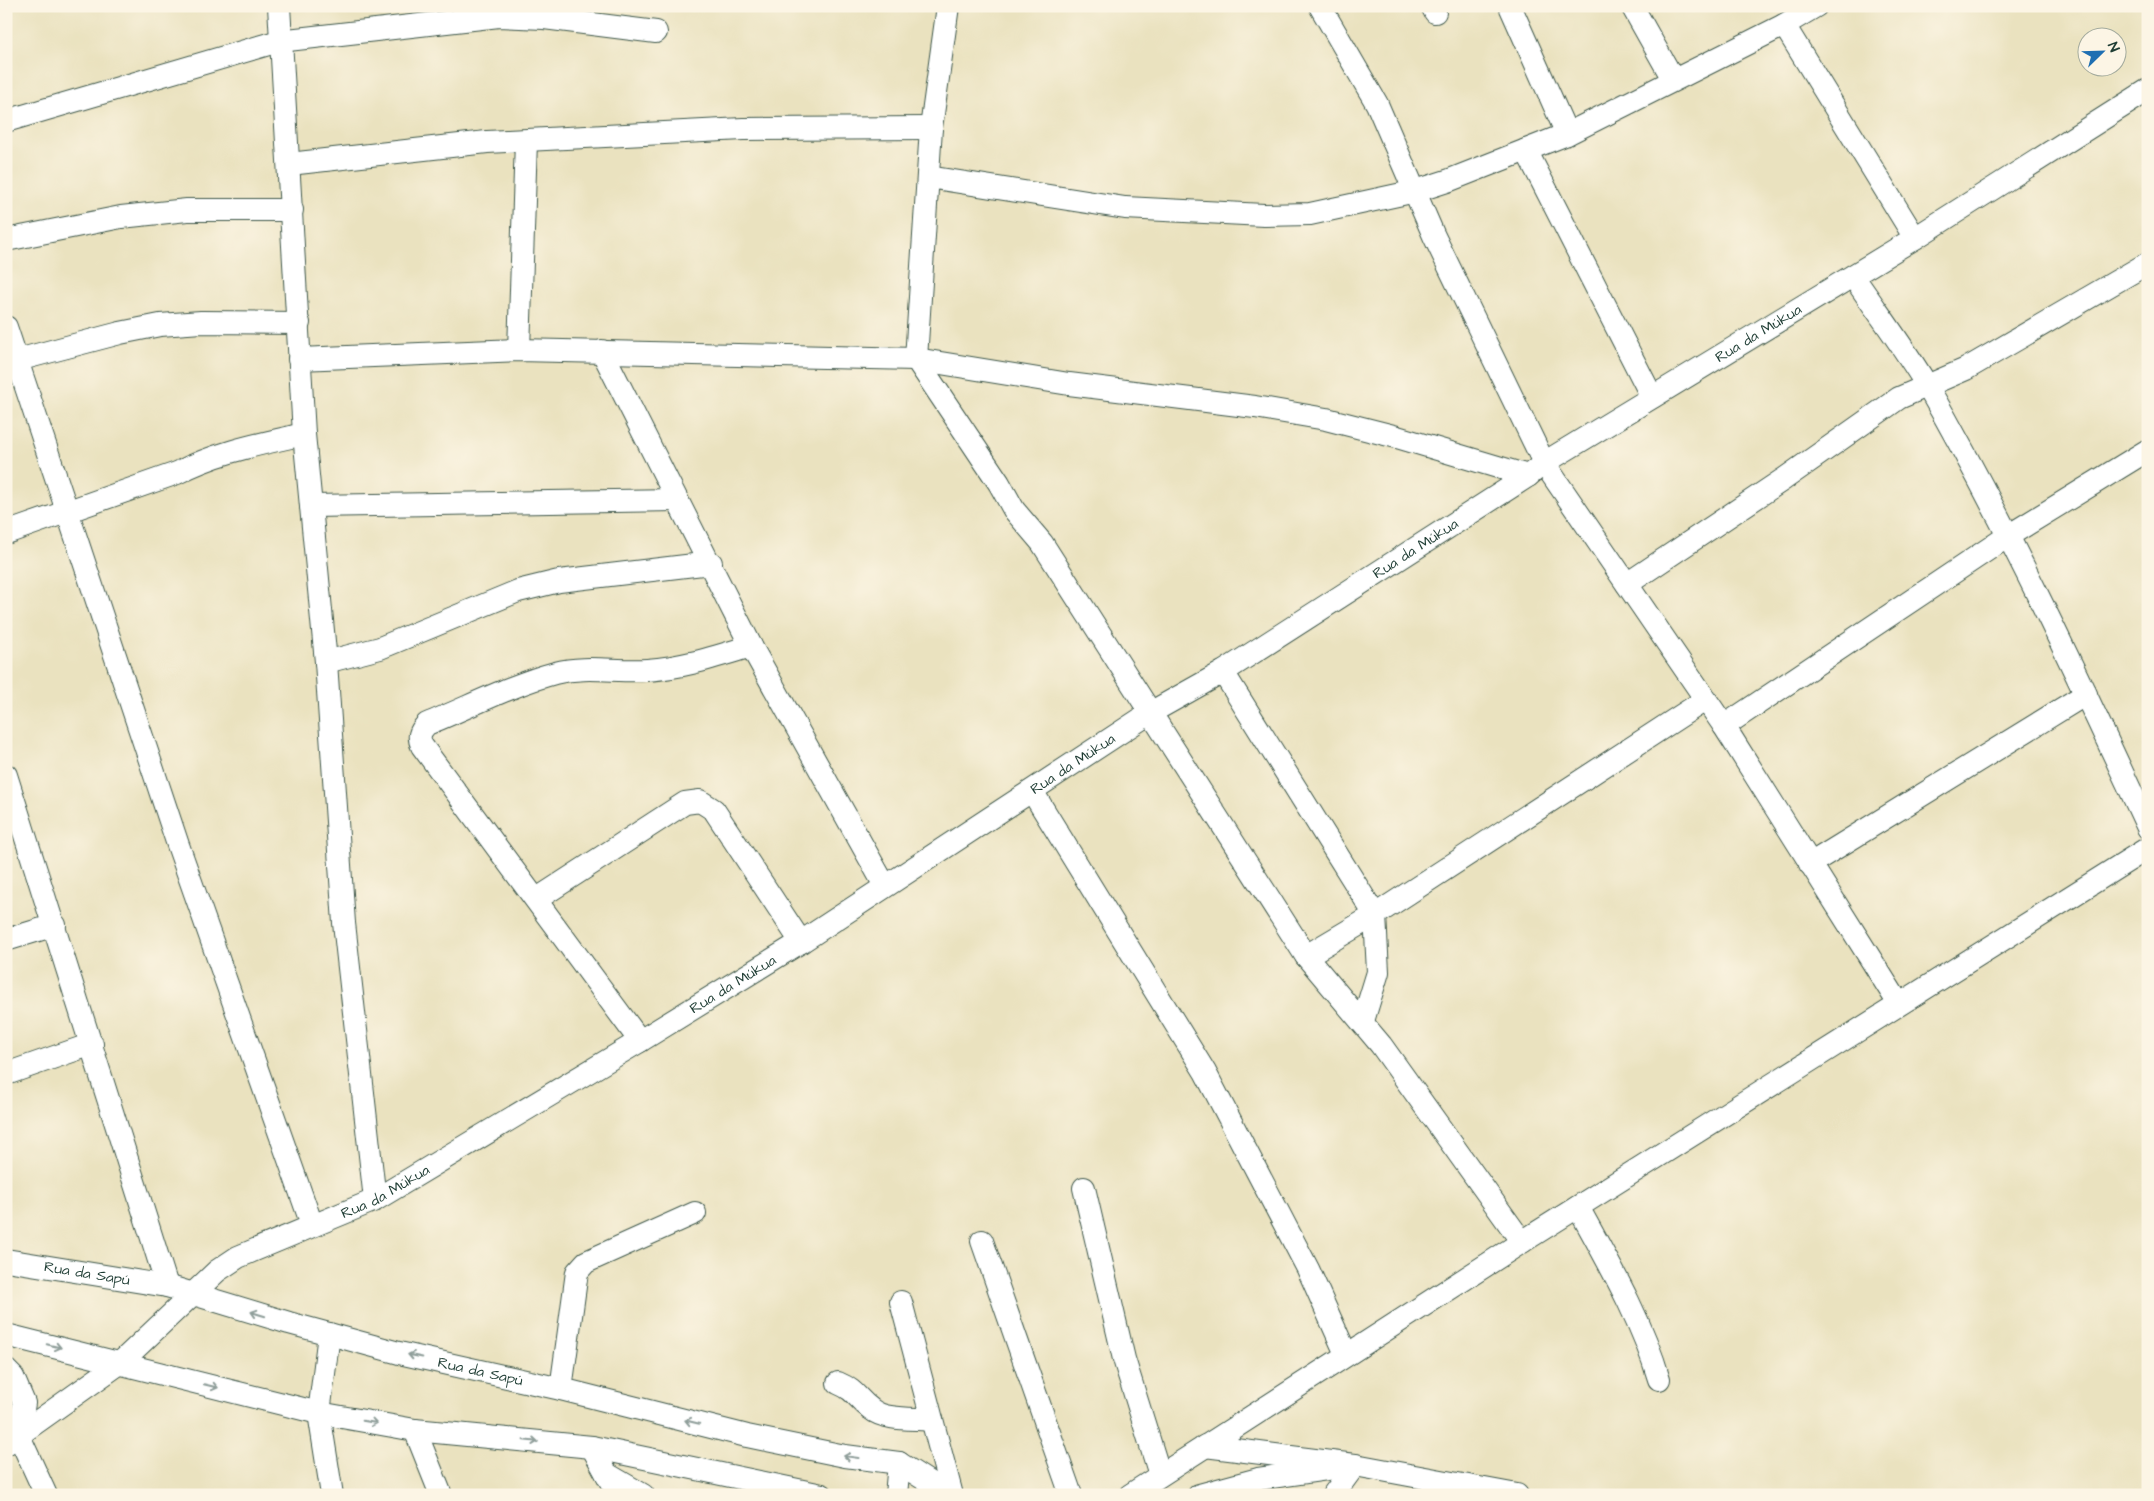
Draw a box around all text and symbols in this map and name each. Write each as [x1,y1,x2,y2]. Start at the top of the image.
north arrow [2076,28,2126,78]
text: N [2102,39,2124,55]
street label: Rua da Múkua [1711,299,1806,368]
street label: Rua da Múkua [1369,513,1463,584]
street label: Rua da Múkua [1026,728,1120,800]
street label: Rua da Múkua [686,950,780,1019]
street label: Rua da Múkua [338,1159,434,1224]
street label: Rua da Sapú [42,1256,132,1291]
one-way arrow [250,1309,266,1319]
one-way arrow [45,1342,61,1351]
one-way arrow [407,1351,423,1361]
street label: Rua da Sapú [436,1352,525,1391]
one-way arrow [203,1381,219,1391]
one-way arrow [361,1417,377,1427]
one-way arrow [684,1417,700,1427]
one-way arrow [523,1436,539,1446]
one-way arrow [843,1452,859,1462]

